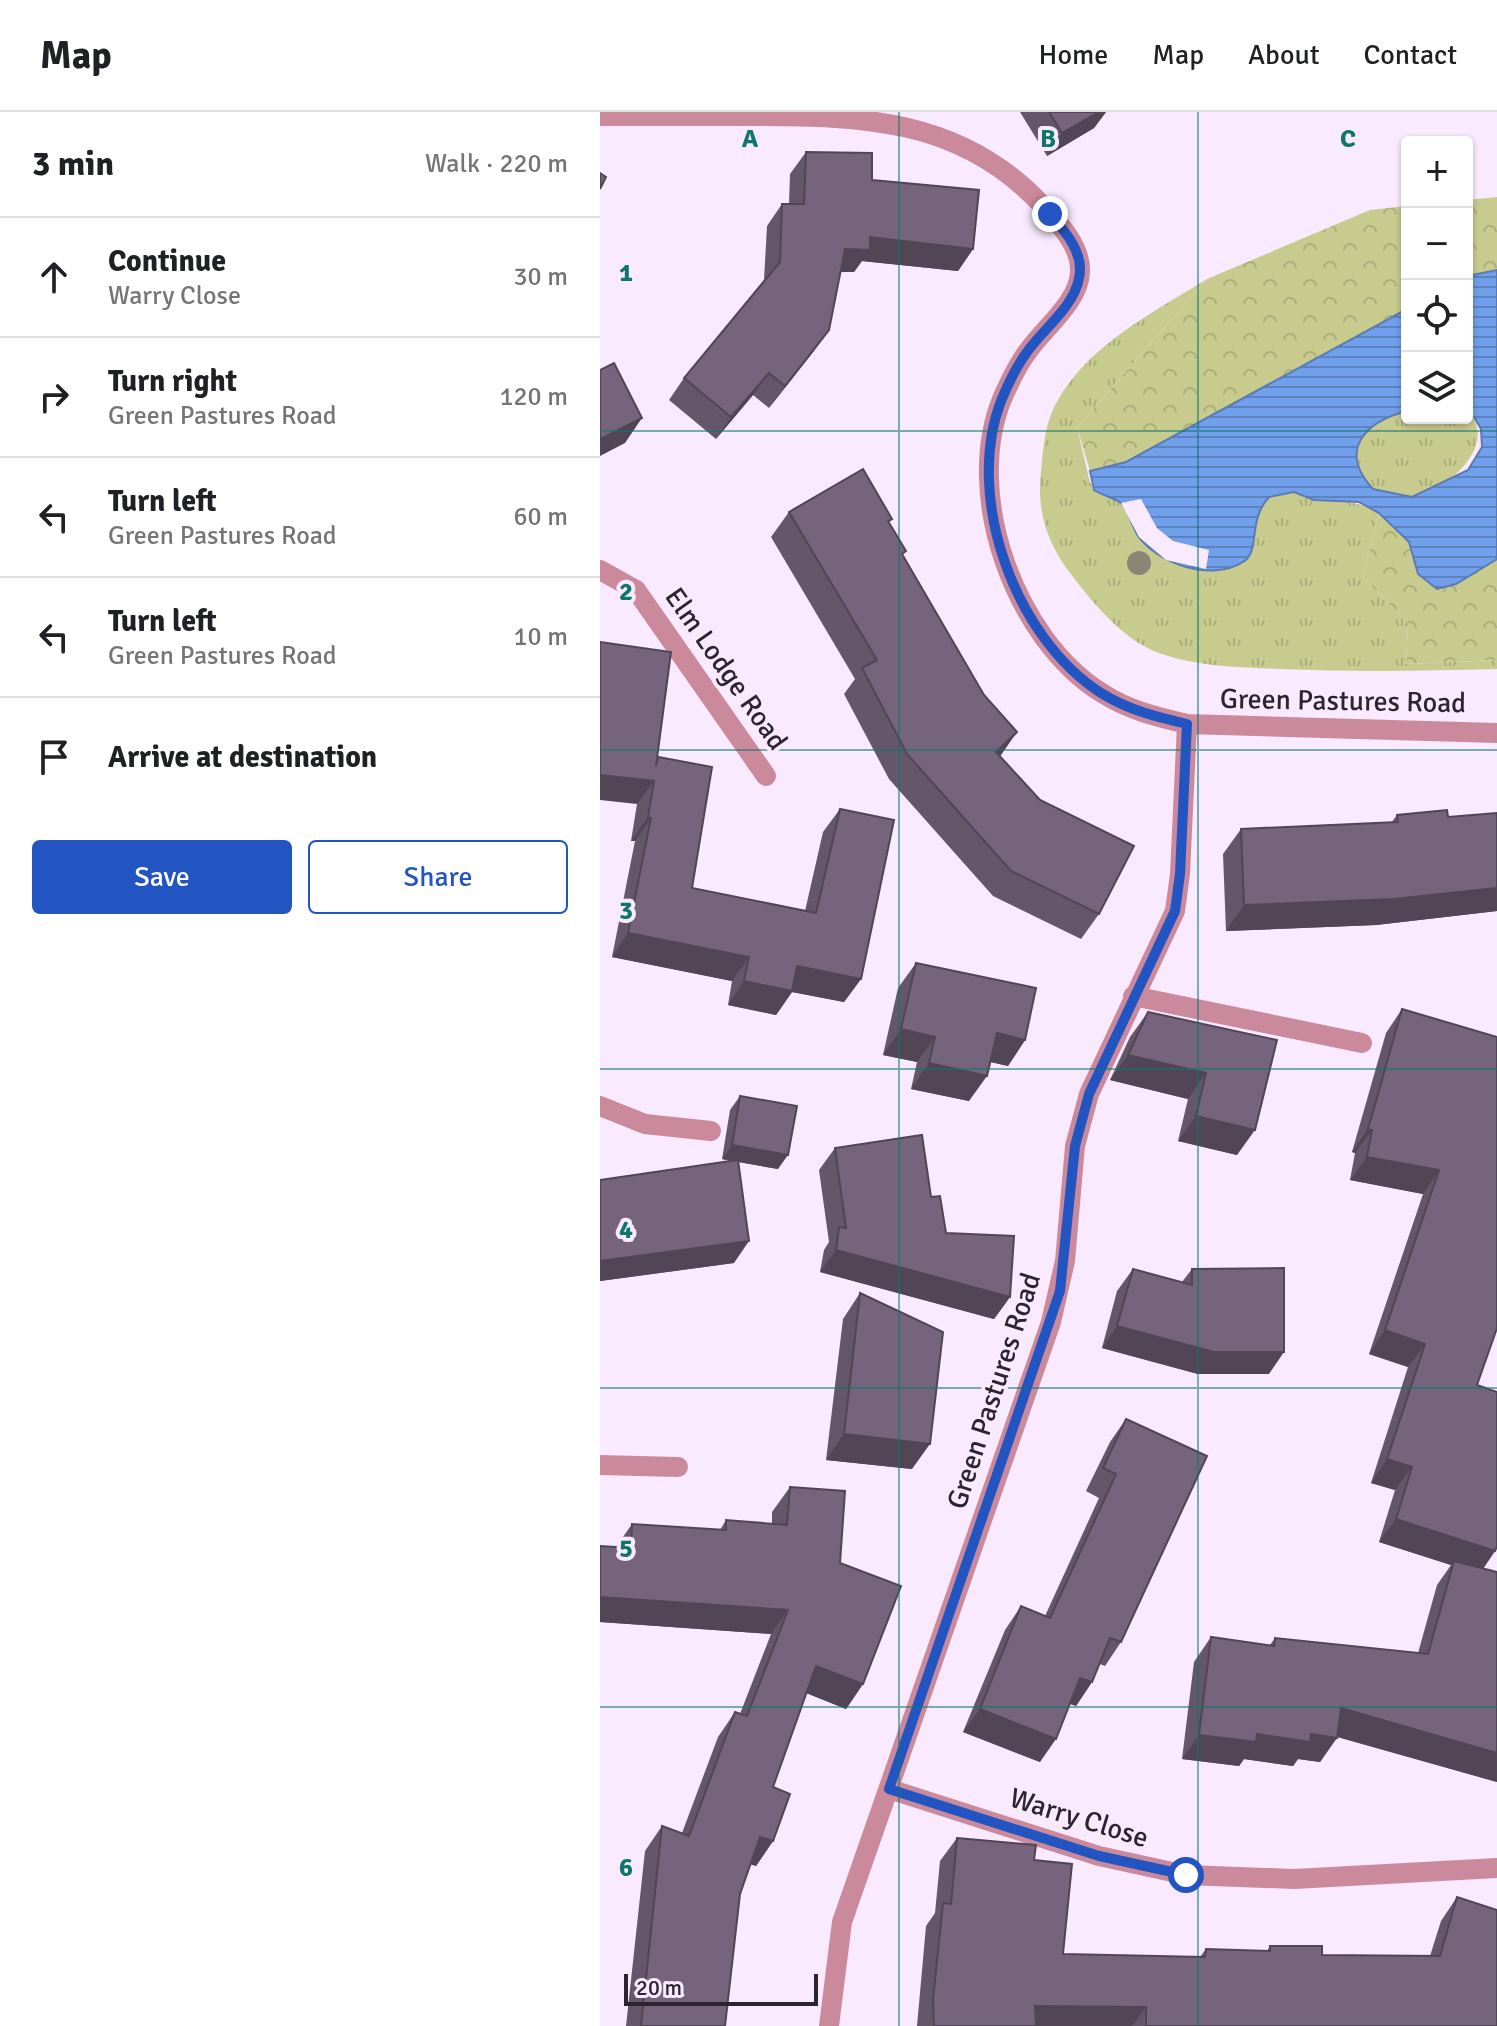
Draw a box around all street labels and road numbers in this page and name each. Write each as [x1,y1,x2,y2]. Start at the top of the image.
street label: Elm Lodge Road [657,581,795,757]
street label: Green Pastures Road [1220,682,1466,720]
street label: Green Pastures Road [940,1269,1048,1513]
street label: Warry Close [1006,1781,1152,1855]

